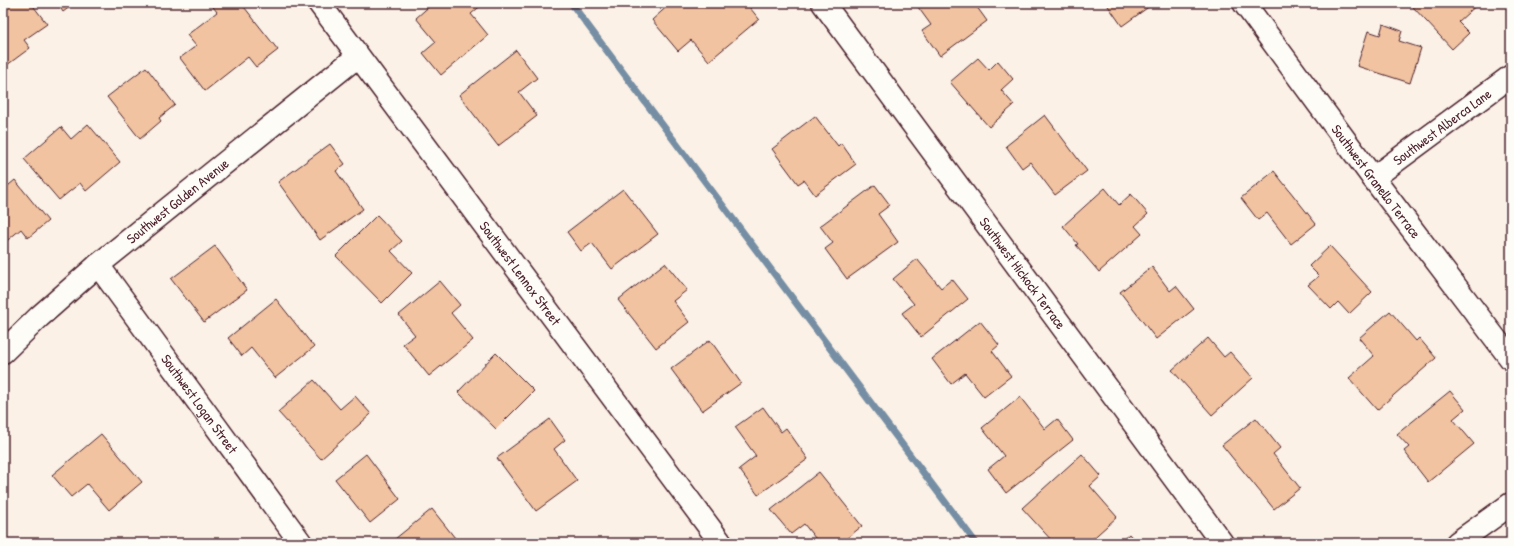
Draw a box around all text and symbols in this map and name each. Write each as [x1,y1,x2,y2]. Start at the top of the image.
street label: Southwest Alberca Lane [1389,84,1495,169]
street label: Southwest Granello Terrace [1328,120,1426,242]
street label: Southwest Golden Avenue [122,153,233,248]
street label: Southwest Hickock Terrace [975,213,1071,333]
street label: Southwest Lennox Street [476,217,566,329]
street label: Southwest Logan Street [157,350,243,457]

